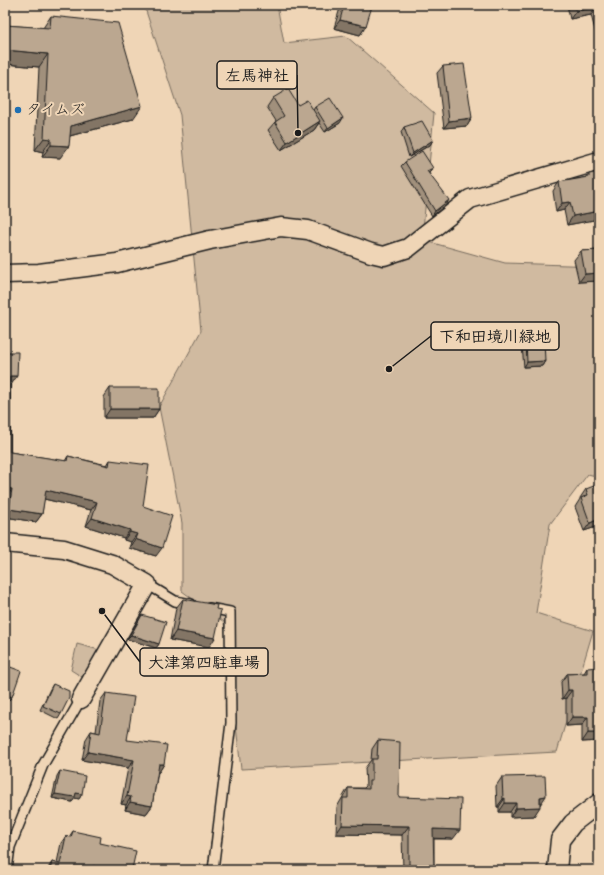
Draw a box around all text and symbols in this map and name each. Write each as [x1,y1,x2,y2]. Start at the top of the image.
callout: 左馬神社 [217,61,297,89]
text: 左馬神社 [225,66,289,87]
place label: タイムズ [26,100,85,120]
marker: タイムズ [13,105,23,115]
callout: 下和田境川緑地 [431,322,559,350]
text: 下和田境川緑地 [439,327,551,348]
callout: 大津第四駐車場 [140,648,268,676]
text: 大津第四駐車場 [148,653,260,674]

